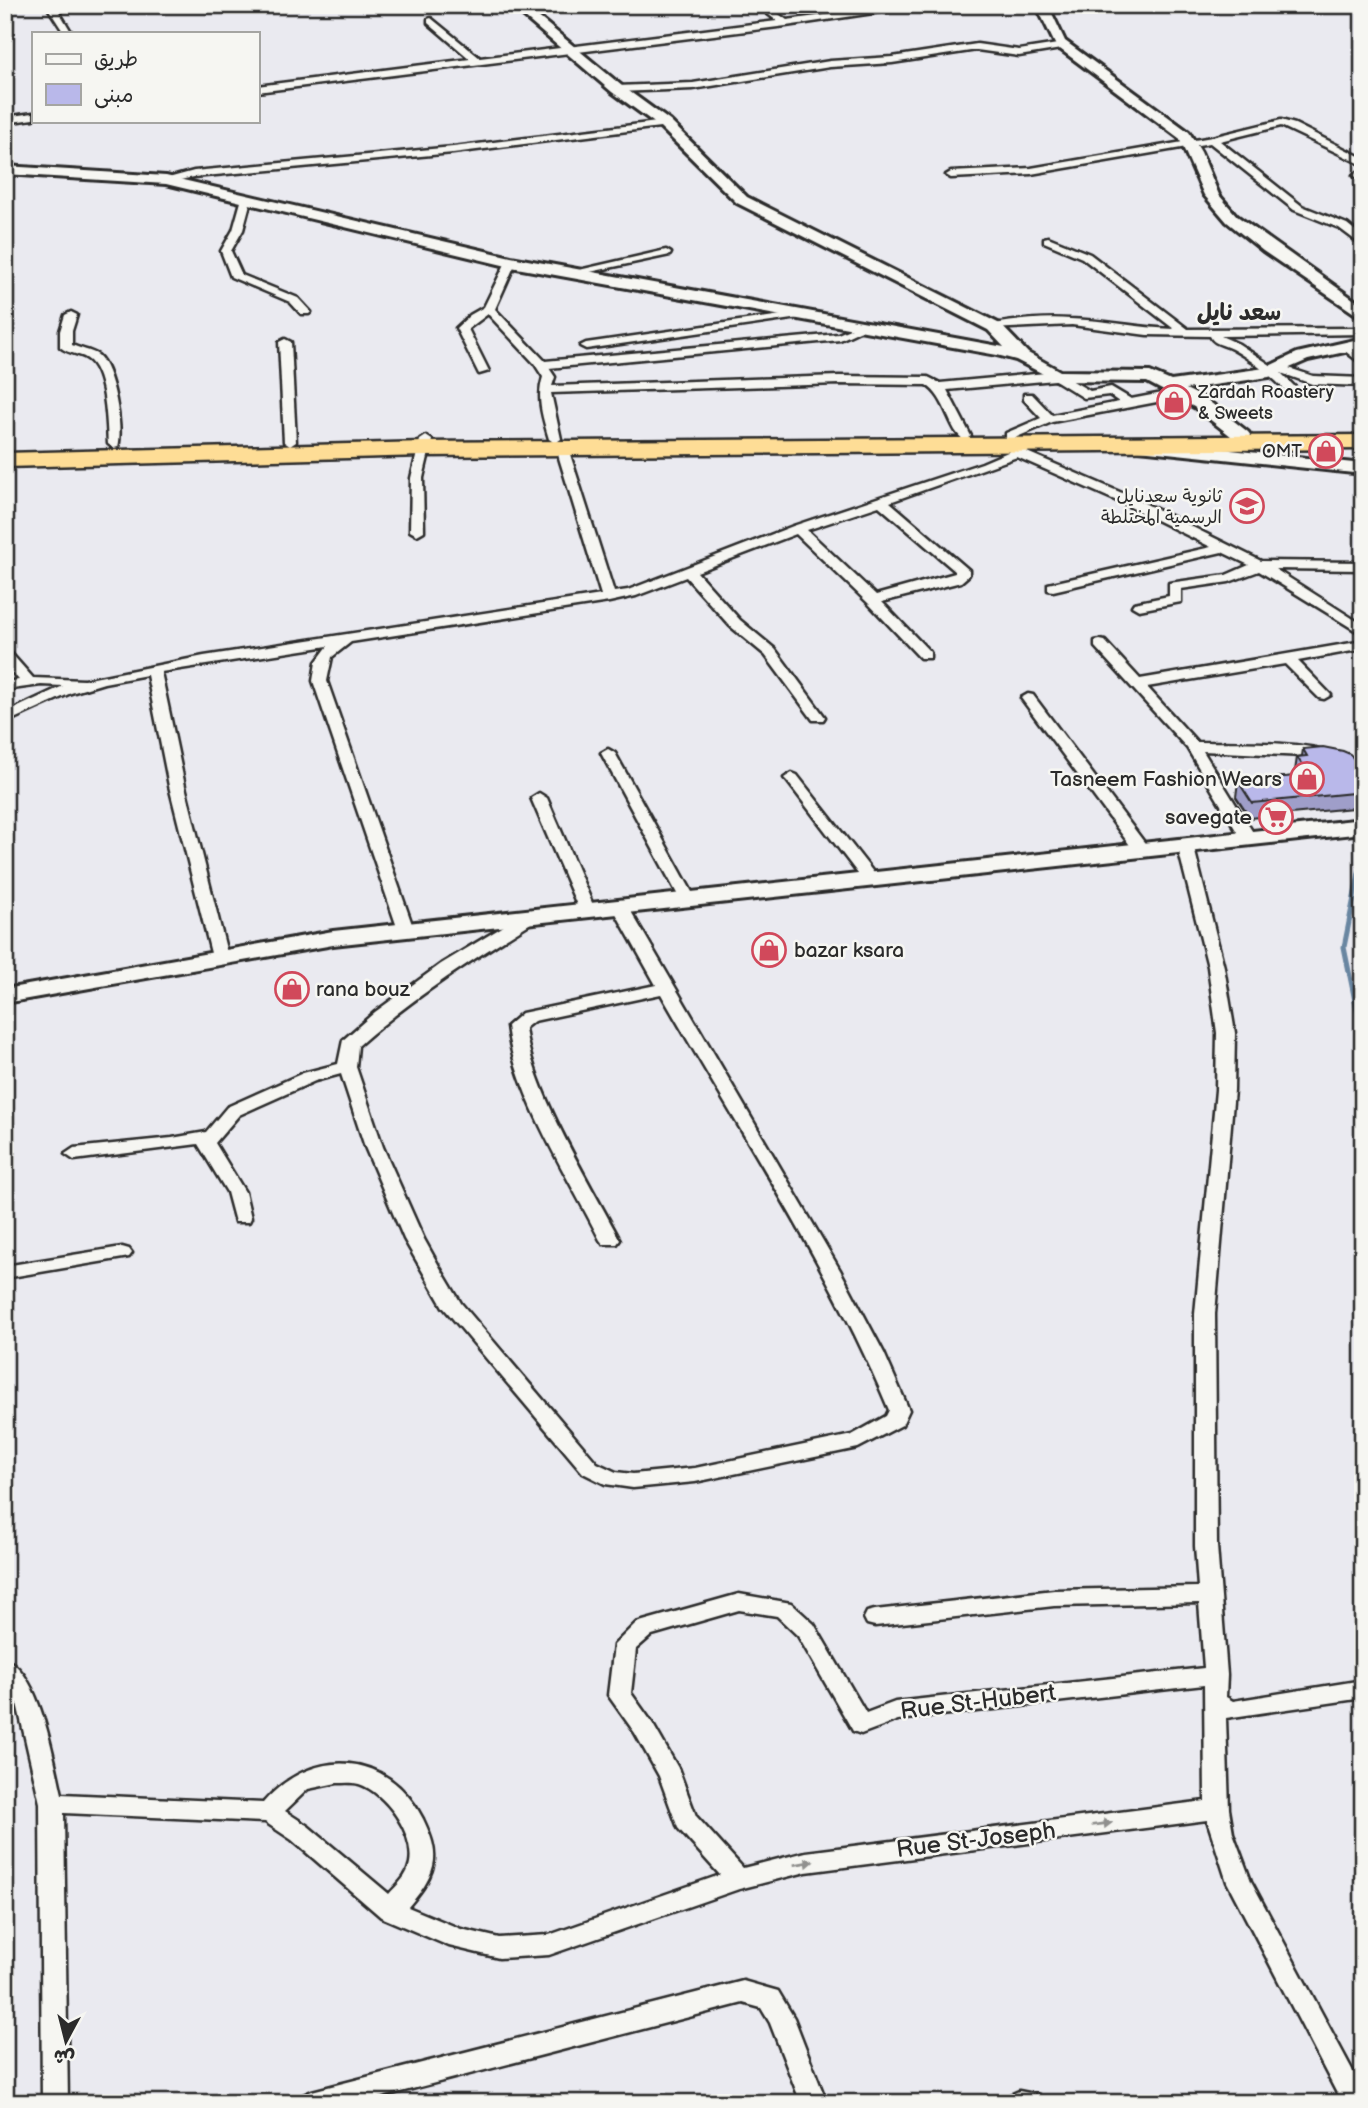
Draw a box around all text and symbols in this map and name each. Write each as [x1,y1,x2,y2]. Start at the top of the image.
legend [32,32,259,122]
text: طريق [94,47,138,72]
text: مبنى [94,83,133,109]
district label: سعد نايل [1197,299,1281,327]
place label: Zardah Roastery & Sweets [1197,382,1335,424]
shop icon: Zardah Roastery & Sweets [1155,383,1193,421]
shop icon: OMT [1307,432,1345,470]
place label: OMT [1262,441,1302,462]
place label: ثانوية سعدنايل الرسمية المختلطة [1101,486,1223,528]
school or university icon: ثانوية سعدنايل الرسمية المختلطة [1228,487,1266,525]
shop icon: Tasneem Fashion Wears [1288,760,1326,798]
place label: Tasneem Fashion Wears [1050,767,1282,792]
supermarket icon: savegate [1257,798,1295,836]
place label: savegate [1165,805,1252,830]
shop icon: bazar ksara [750,931,788,969]
place label: bazar ksara [794,938,904,963]
shop icon: rana bouz [273,970,311,1008]
place label: rana bouz [316,977,411,1002]
street label: Rue St-Hubert [899,1678,1058,1726]
street label: Rue St-Joseph [895,1816,1057,1864]
one-way arrow [1092,1818,1114,1829]
one-way arrow [793,1857,815,1868]
north arrow [32,2007,102,2076]
text: ش [52,2044,76,2069]

